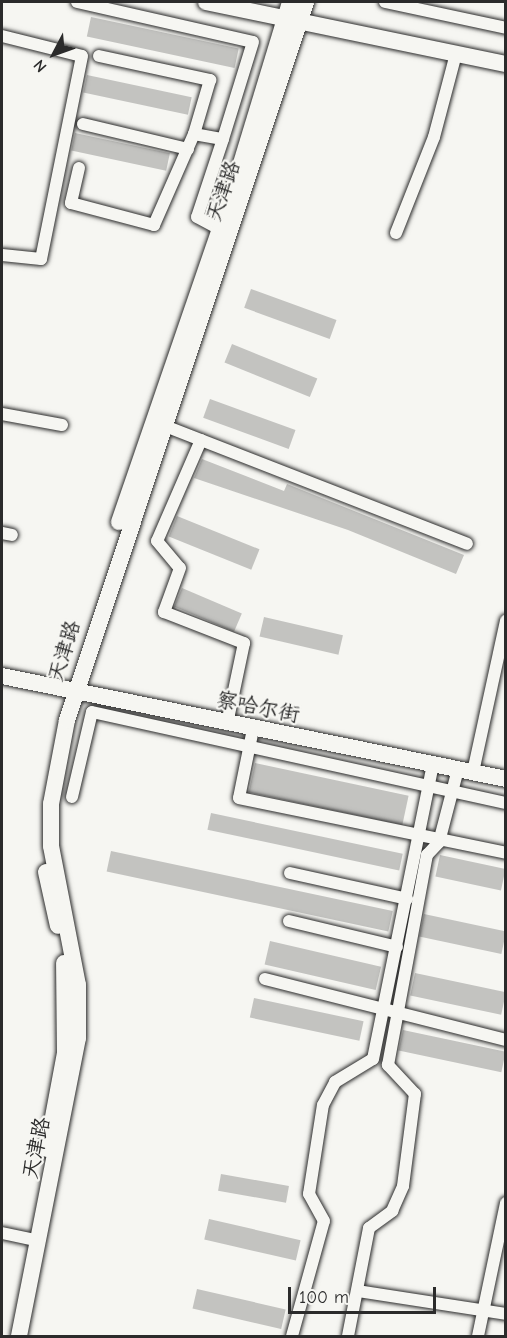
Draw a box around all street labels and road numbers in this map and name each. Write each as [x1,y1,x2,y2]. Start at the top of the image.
street label: 天津路 [201,157,245,225]
street label: 天津路 [43,617,85,685]
street label: 察哈尔街 [214,687,302,727]
street label: 天津路 [17,1115,55,1181]

